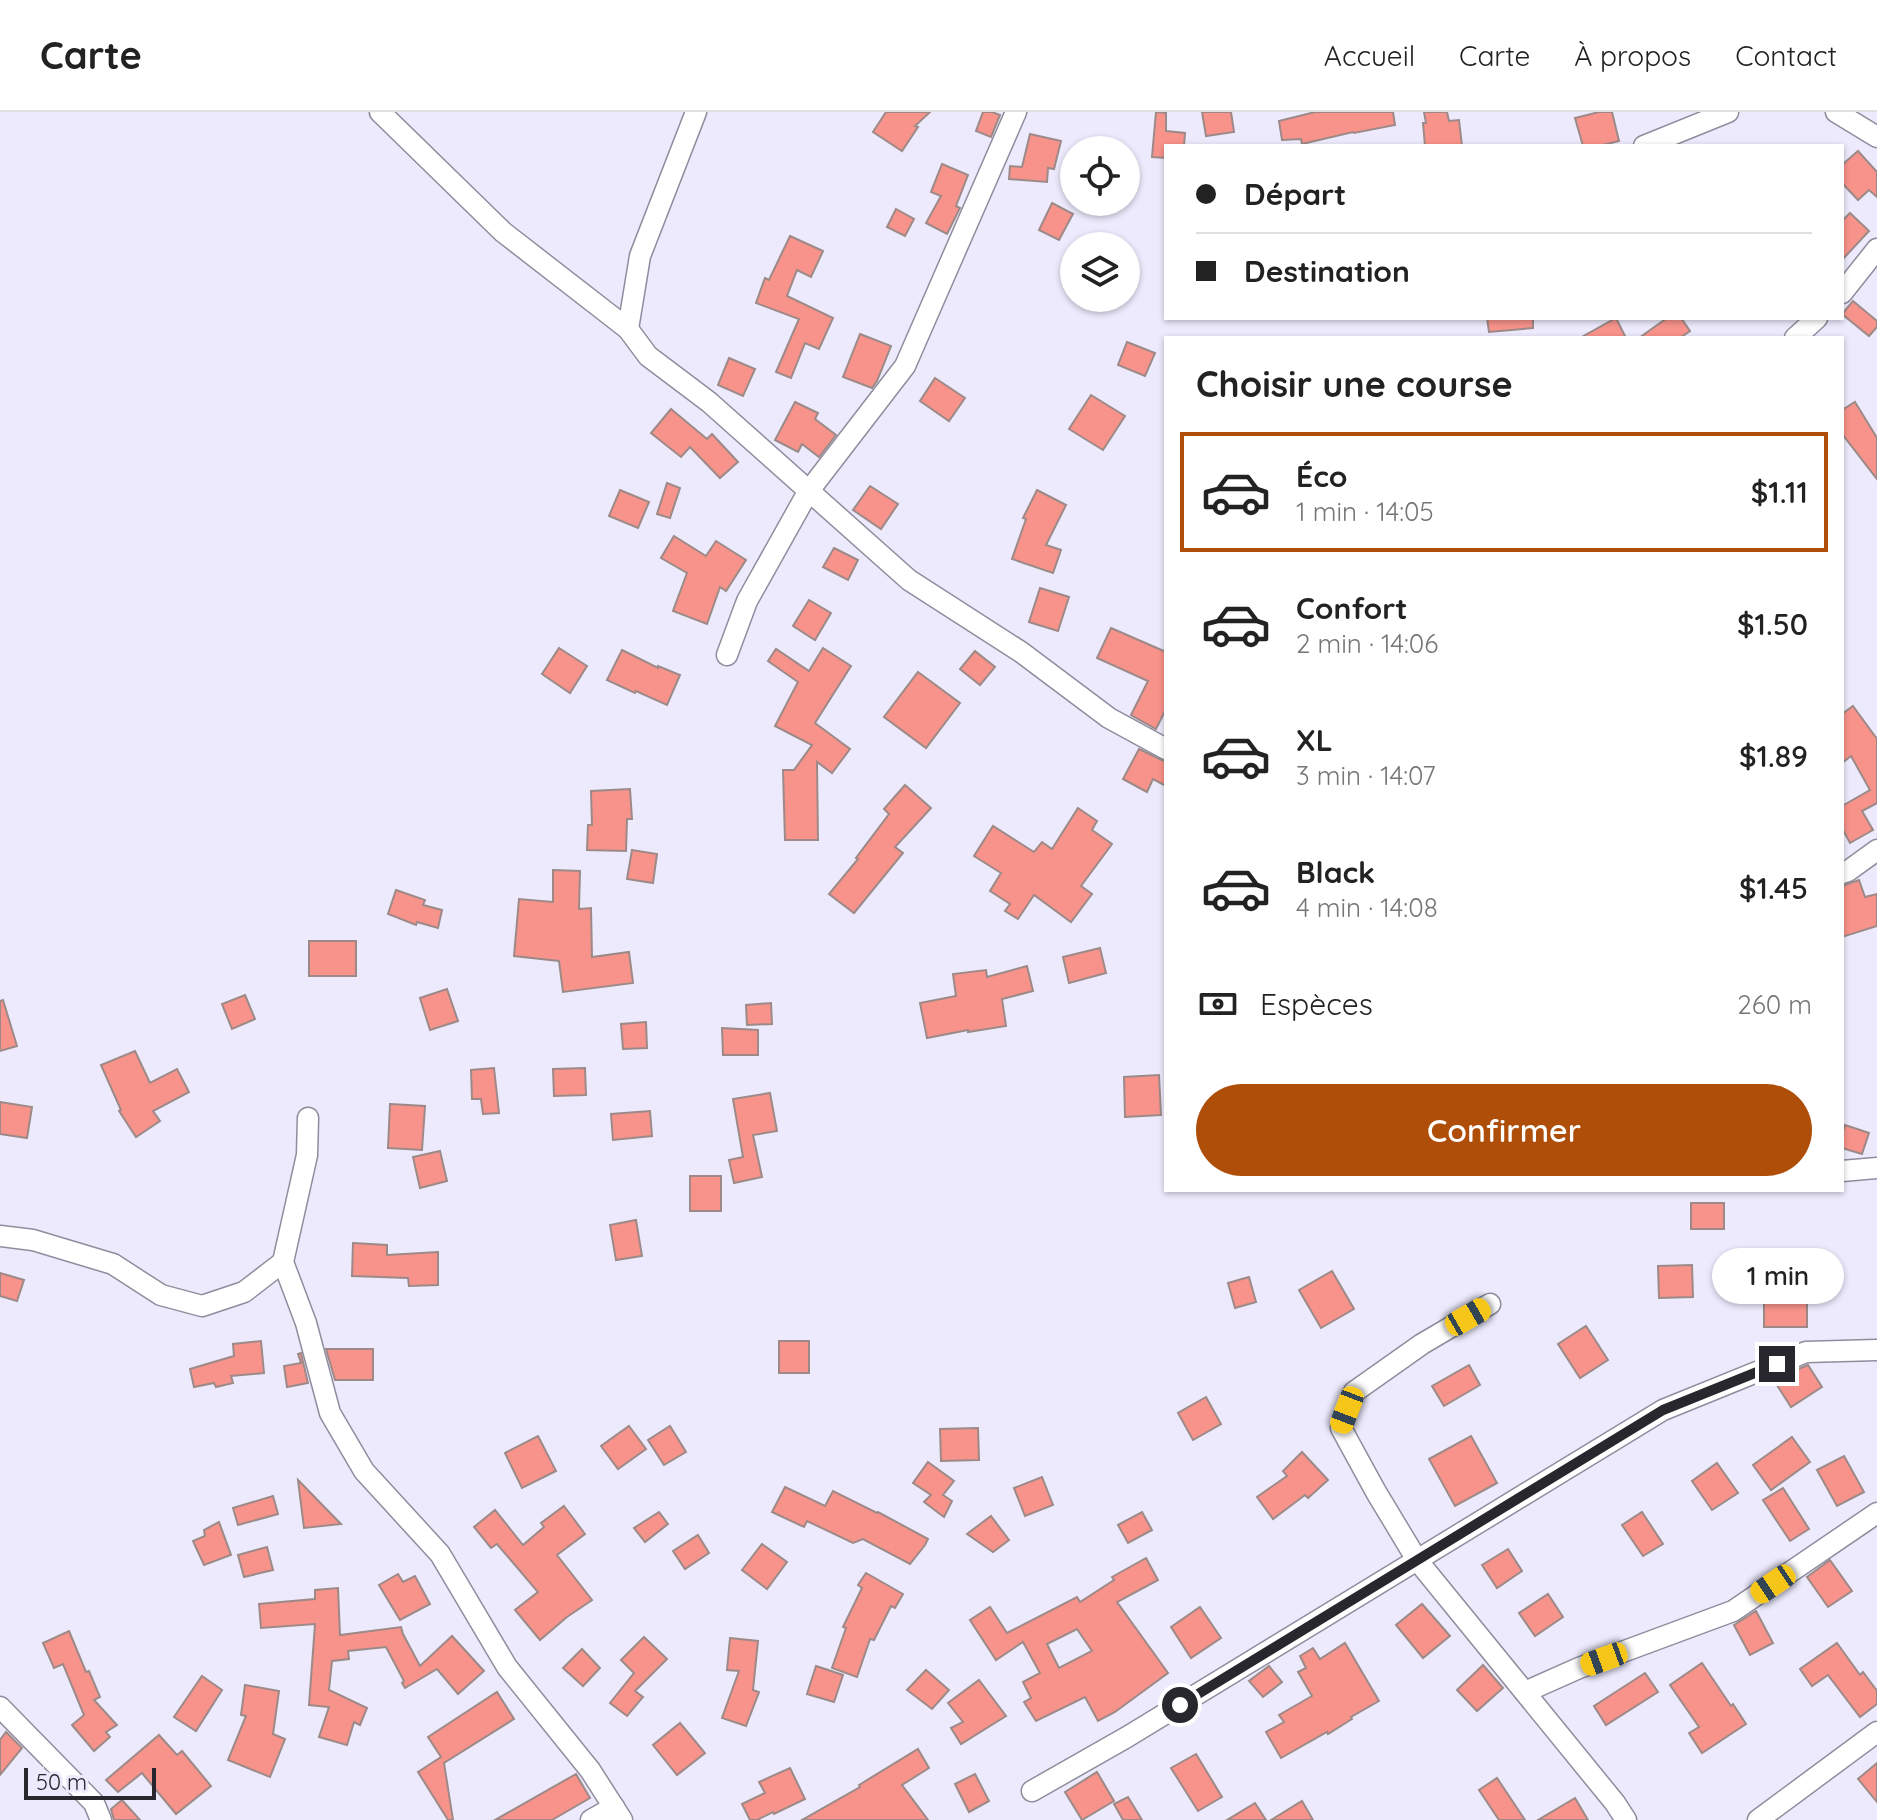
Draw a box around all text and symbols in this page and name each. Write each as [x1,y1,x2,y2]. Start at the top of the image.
text: Carte [40,31,142,79]
text: Accueil [1324,38,1415,73]
text: Carte [1459,38,1530,73]
text: À propos [1574,38,1691,73]
text: Contact [1735,38,1837,73]
map controls [1060,136,1140,312]
button: locate [1060,136,1140,216]
text: Départ [1244,175,1346,213]
button: layers [1060,232,1140,312]
text: Destination [1244,252,1410,290]
text: Choisir une course [1196,361,1513,406]
icon: car [1200,456,1272,528]
text: Éco [1296,457,1347,495]
text: $1.11 [1751,473,1808,511]
text: 1 min · 14:05 [1296,495,1434,528]
icon: car [1200,588,1272,660]
text: Confort [1296,589,1408,627]
text: $1.50 [1737,605,1808,643]
text: 2 min · 14:06 [1296,627,1438,660]
icon: car [1200,720,1272,792]
text: XL [1296,721,1333,759]
text: $1.89 [1739,737,1808,775]
text: 3 min · 14:07 [1296,759,1435,792]
icon: car [1200,852,1272,924]
text: Black [1296,853,1375,891]
text: $1.45 [1739,869,1808,907]
text: 4 min · 14:08 [1296,891,1438,924]
icon: cash [1196,982,1240,1026]
text: Espèces [1260,985,1373,1023]
text: 260 m [1737,988,1812,1021]
button: Confirmer [1196,1084,1812,1176]
callout: 1 min [1711,1248,1843,1304]
text: 1 min [1747,1259,1809,1292]
car [1441,1295,1495,1339]
route end [1759,1346,1795,1382]
car [1327,1383,1367,1437]
car [1746,1561,1800,1607]
car [1577,1640,1631,1678]
route start [1162,1687,1198,1723]
scale bar [24,1764,156,1800]
text: 50 m [36,1768,87,1796]

